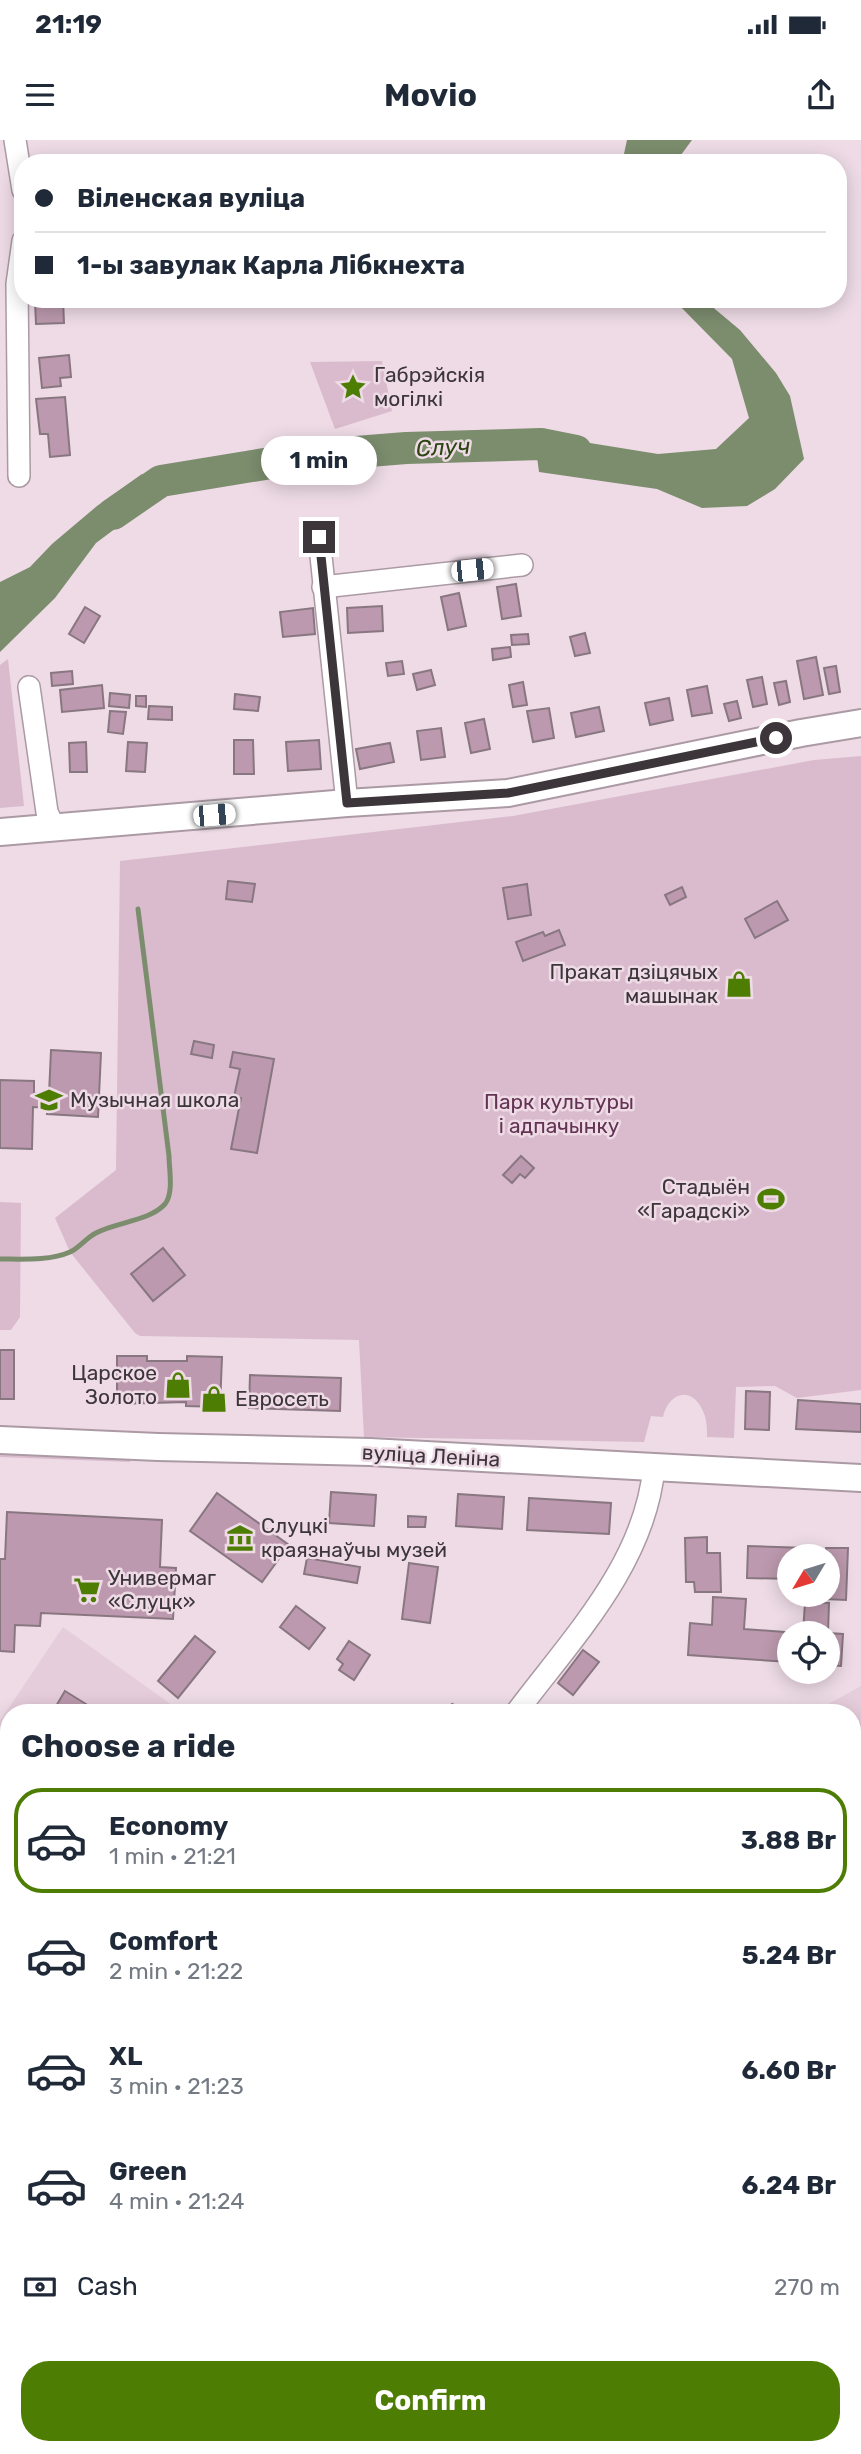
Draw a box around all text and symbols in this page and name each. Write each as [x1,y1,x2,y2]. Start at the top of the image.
text: 21:19 [35,9,102,40]
icon: menu [21,76,59,114]
text: Movio [384,76,477,114]
icon: share [802,76,840,114]
text: Віленская вуліца [77,183,305,214]
text: 1-ы завулак Карла Лібкнехта [77,250,465,281]
place label: Габрэйскія могілкі [374,362,485,411]
place icon: Габрэйскія могілкі [338,372,368,402]
water label: Случ [415,432,471,462]
callout: 1 min [261,436,377,484]
text: 1 min [290,446,348,474]
route end [303,521,335,553]
car [451,557,494,583]
route start [760,722,792,754]
car [193,803,236,827]
place label: Пракат дзіцячых машынак [550,959,718,1008]
shop icon: Пракат дзіцячых машынак [724,969,754,999]
school or university icon: Музычная школа [34,1085,64,1115]
place label: Музычная школа [70,1087,239,1112]
park label: Парк культуры і адпачынку [484,1089,634,1138]
place label: Стадыён «Гарадскі» [637,1174,750,1223]
sports icon: Стадыён «Гарадскі» [756,1184,786,1214]
place label: Царское Золото [71,1360,157,1409]
shop icon: Царское Золото [163,1370,193,1400]
shop icon: Евросеть [199,1384,229,1414]
place label: Евросеть [235,1386,329,1411]
street label: вуліца Леніна [361,1439,501,1472]
place label: Слуцкі краязнаўчы музей [261,1513,447,1562]
museum icon: Слуцкі краязнаўчы музей [225,1523,255,1553]
north arrow [777,1544,840,1606]
map controls [777,1544,840,1684]
place label: Универмаг «Слуцк» [108,1565,216,1614]
supermarket icon: Универмаг «Слуцк» [72,1575,102,1605]
button: locate [777,1621,840,1684]
text: Choose a ride [21,1727,235,1765]
icon: car [25,1809,88,1872]
text: Economy [109,1811,228,1842]
text: 3.88 Br [741,1825,836,1856]
text: 1 min · 21:21 [109,1842,236,1870]
icon: car [25,1924,88,1987]
text: Comfort [109,1926,218,1957]
text: 5.24 Br [742,1940,836,1971]
text: 2 min · 21:22 [109,1957,243,1985]
icon: car [25,2039,88,2102]
text: XL [109,2041,142,2072]
text: 6.60 Br [742,2055,836,2086]
text: 3 min · 21:23 [109,2072,244,2100]
icon: car [25,2154,88,2217]
text: Green [109,2156,187,2187]
text: 6.24 Br [742,2170,836,2201]
text: 4 min · 21:24 [109,2187,245,2215]
icon: cash [21,2268,59,2306]
text: Cash [77,2271,138,2302]
text: 270 m [774,2273,840,2301]
button: Confirm [21,2361,840,2441]

